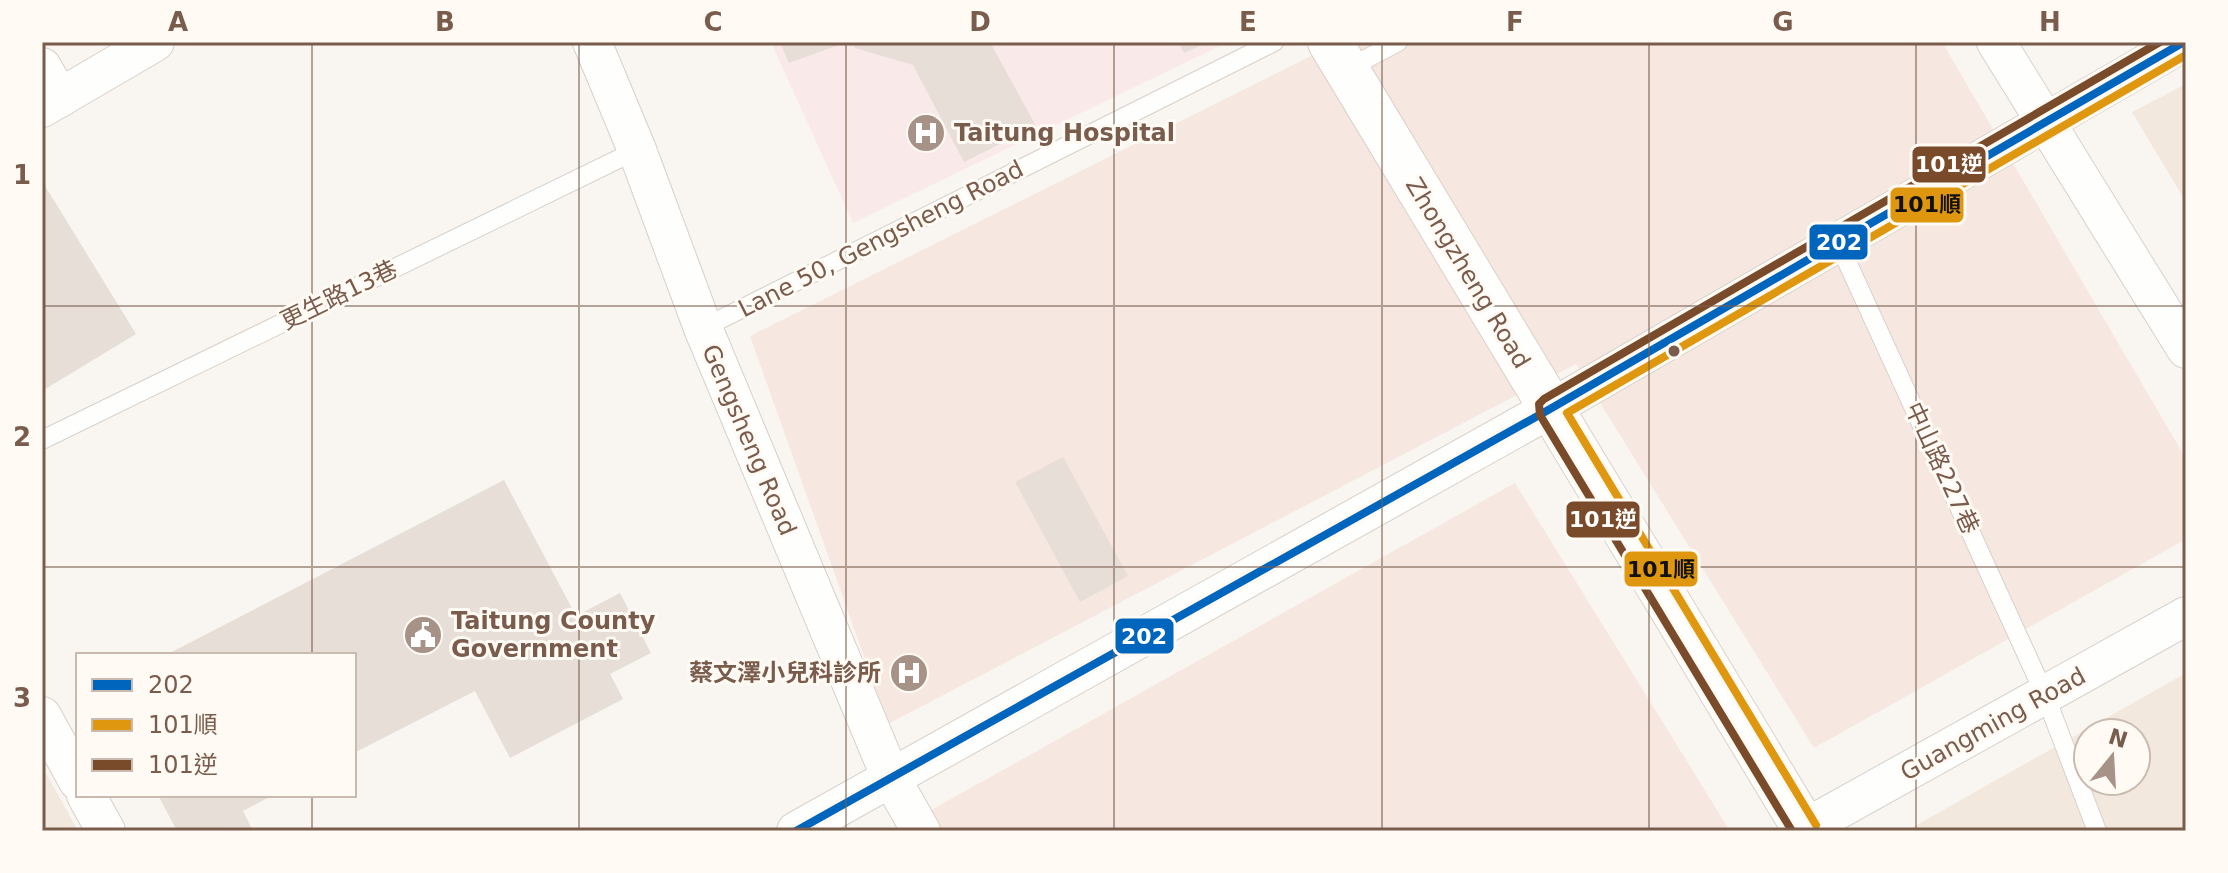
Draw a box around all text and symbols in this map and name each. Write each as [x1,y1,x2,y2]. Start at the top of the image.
text: A [168,7,188,37]
text: B [435,7,455,37]
text: C [703,7,723,37]
text: D [969,7,991,37]
text: E [1239,7,1257,37]
text: F [1506,7,1524,37]
text: G [1772,7,1794,37]
text: H [2039,7,2061,37]
hospital icon: Taitung Hospital [905,112,947,154]
place label: Taitung Hospital [954,119,1175,147]
line badge: 101逆 [1911,145,1987,184]
text: 101逆 [1915,152,1983,177]
street label: Lane 50, Gengsheng Road [734,155,1028,323]
text: 1 [13,160,31,190]
street label: Zhongzheng Road [1400,173,1536,373]
line badge: 101順 [1889,186,1965,224]
text: 101順 [1893,192,1961,217]
line badge: 202 [1808,223,1869,261]
text: 202 [1816,230,1862,255]
street label: 更生路13巷 [276,255,402,335]
street label: Gengsheng Road [696,340,802,540]
unlabelled marker [1666,343,1682,359]
street label: 中山路227巷 [1899,398,1985,538]
text: 2 [13,422,31,452]
line badge: 101逆 [1565,500,1641,539]
text: 101逆 [1569,507,1637,532]
line badge: 101順 [1623,550,1699,588]
text: 101順 [1627,557,1695,582]
place label: Taitung County Government [451,607,656,663]
public building icon: Taitung County Government [402,614,444,656]
line badge: 202 [1114,617,1175,655]
text: 202 [1121,624,1167,649]
hospital icon: 蔡文澤小兒科診所 [888,652,930,694]
legend [76,653,356,797]
place label: 蔡文澤小兒科診所 [689,659,881,687]
street label: Guangming Road [1896,662,2090,786]
text: 202 [148,671,194,699]
text: 3 [13,683,31,713]
text: 101順 [148,711,218,739]
north arrow [2072,717,2152,797]
text: N [2105,724,2131,753]
text: 101逆 [148,751,218,779]

